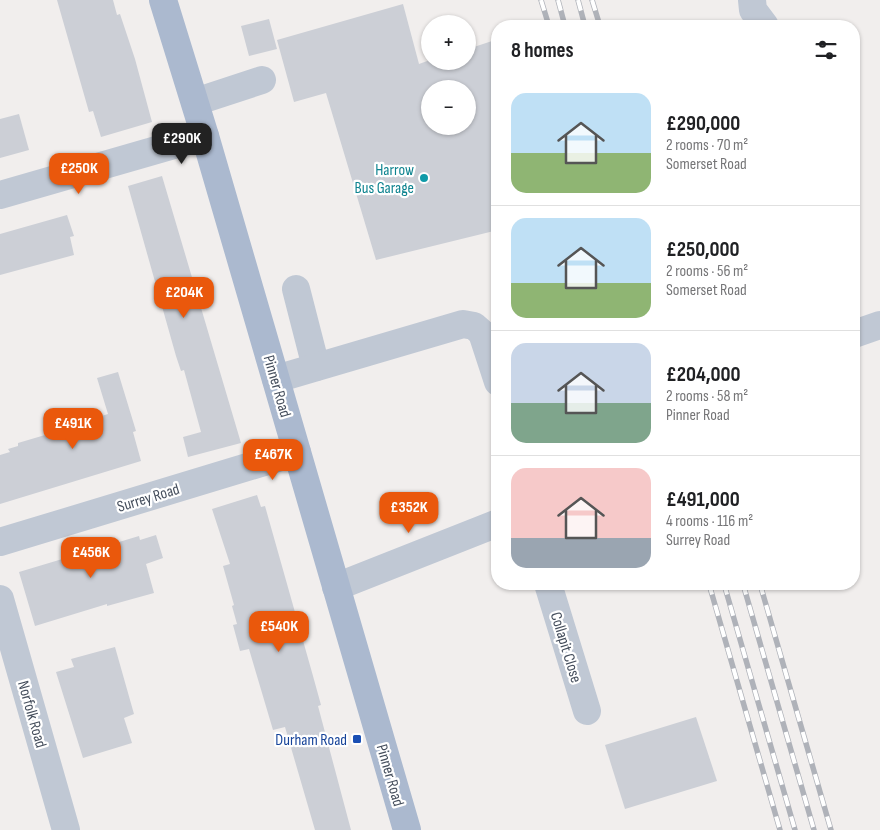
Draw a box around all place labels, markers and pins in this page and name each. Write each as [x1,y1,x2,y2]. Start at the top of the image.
pin: £290K [147,122,217,165]
pin: £250K [44,152,114,195]
place label: Harrow Bus Garage [355,161,414,198]
marker: Harrow Bus Garage [418,172,430,184]
pin: £204K [149,276,219,319]
pin: £491K [38,408,108,450]
pin: £467K [238,438,308,481]
pin: £352K [374,492,444,534]
pin: £456K [56,536,126,579]
pin: £540K [244,610,314,653]
place label: Durham Road [275,731,347,750]
marker: Durham Road [351,733,363,745]

